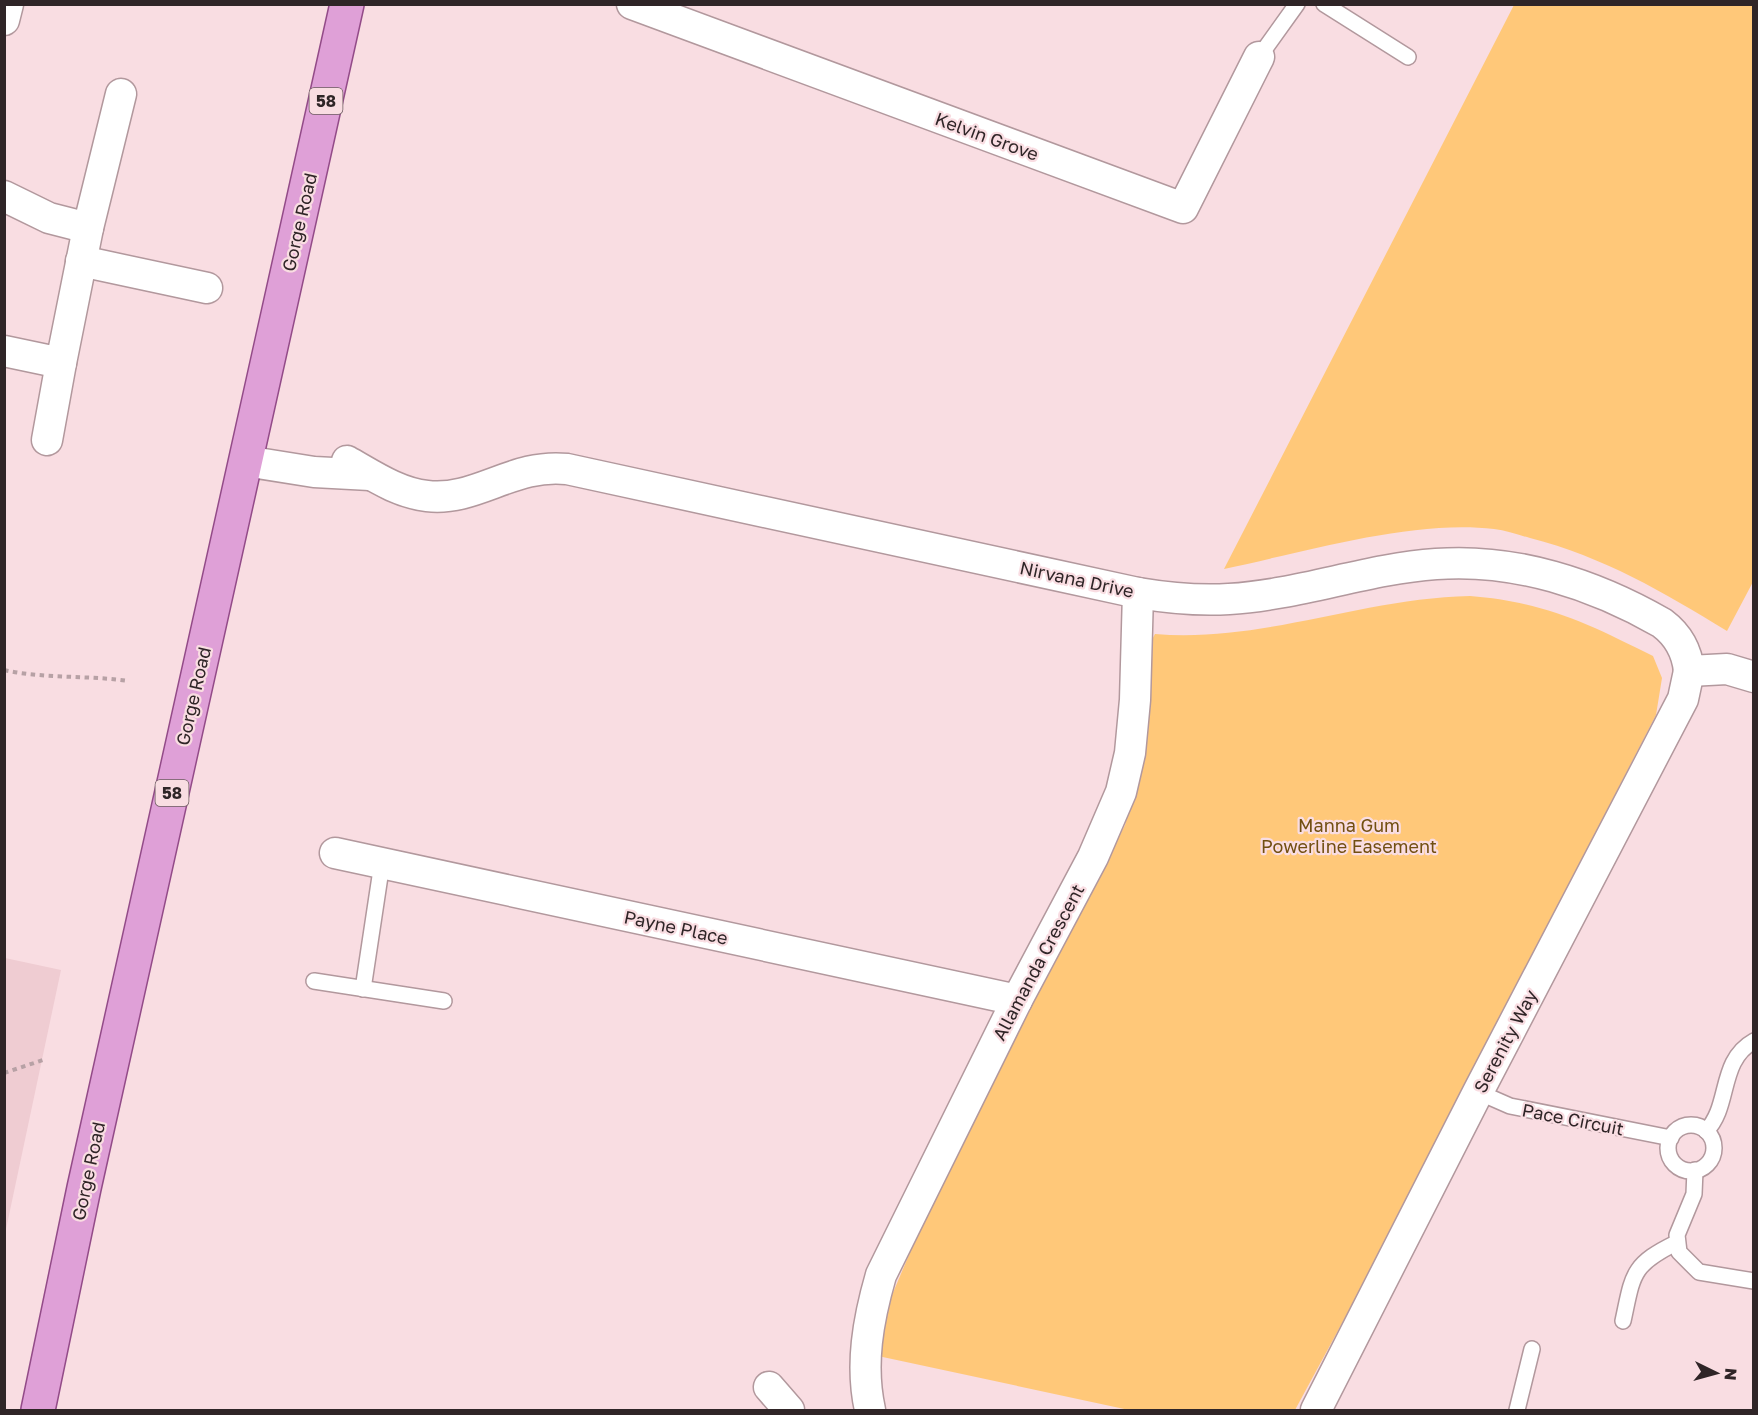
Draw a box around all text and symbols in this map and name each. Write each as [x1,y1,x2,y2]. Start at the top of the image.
road number: 58 [310,88,342,114]
street label: Kelvin Grove [932,107,1042,165]
street label: Gorge Road [277,171,321,273]
street label: Nirvana Drive [1018,556,1136,602]
street label: Gorge Road [171,645,215,747]
road number: 58 [156,780,188,806]
park label: Manna Gum Powerline Easement [1261,814,1437,857]
street label: Allamanda Crescent [988,880,1088,1044]
street label: Payne Place [622,905,730,949]
street label: Serenity Way [1469,986,1541,1096]
street label: Pace Circuit [1520,1098,1626,1140]
street label: Gorge Road [67,1120,109,1222]
north arrow [1686,1343,1746,1403]
text: N [1720,1367,1741,1381]

